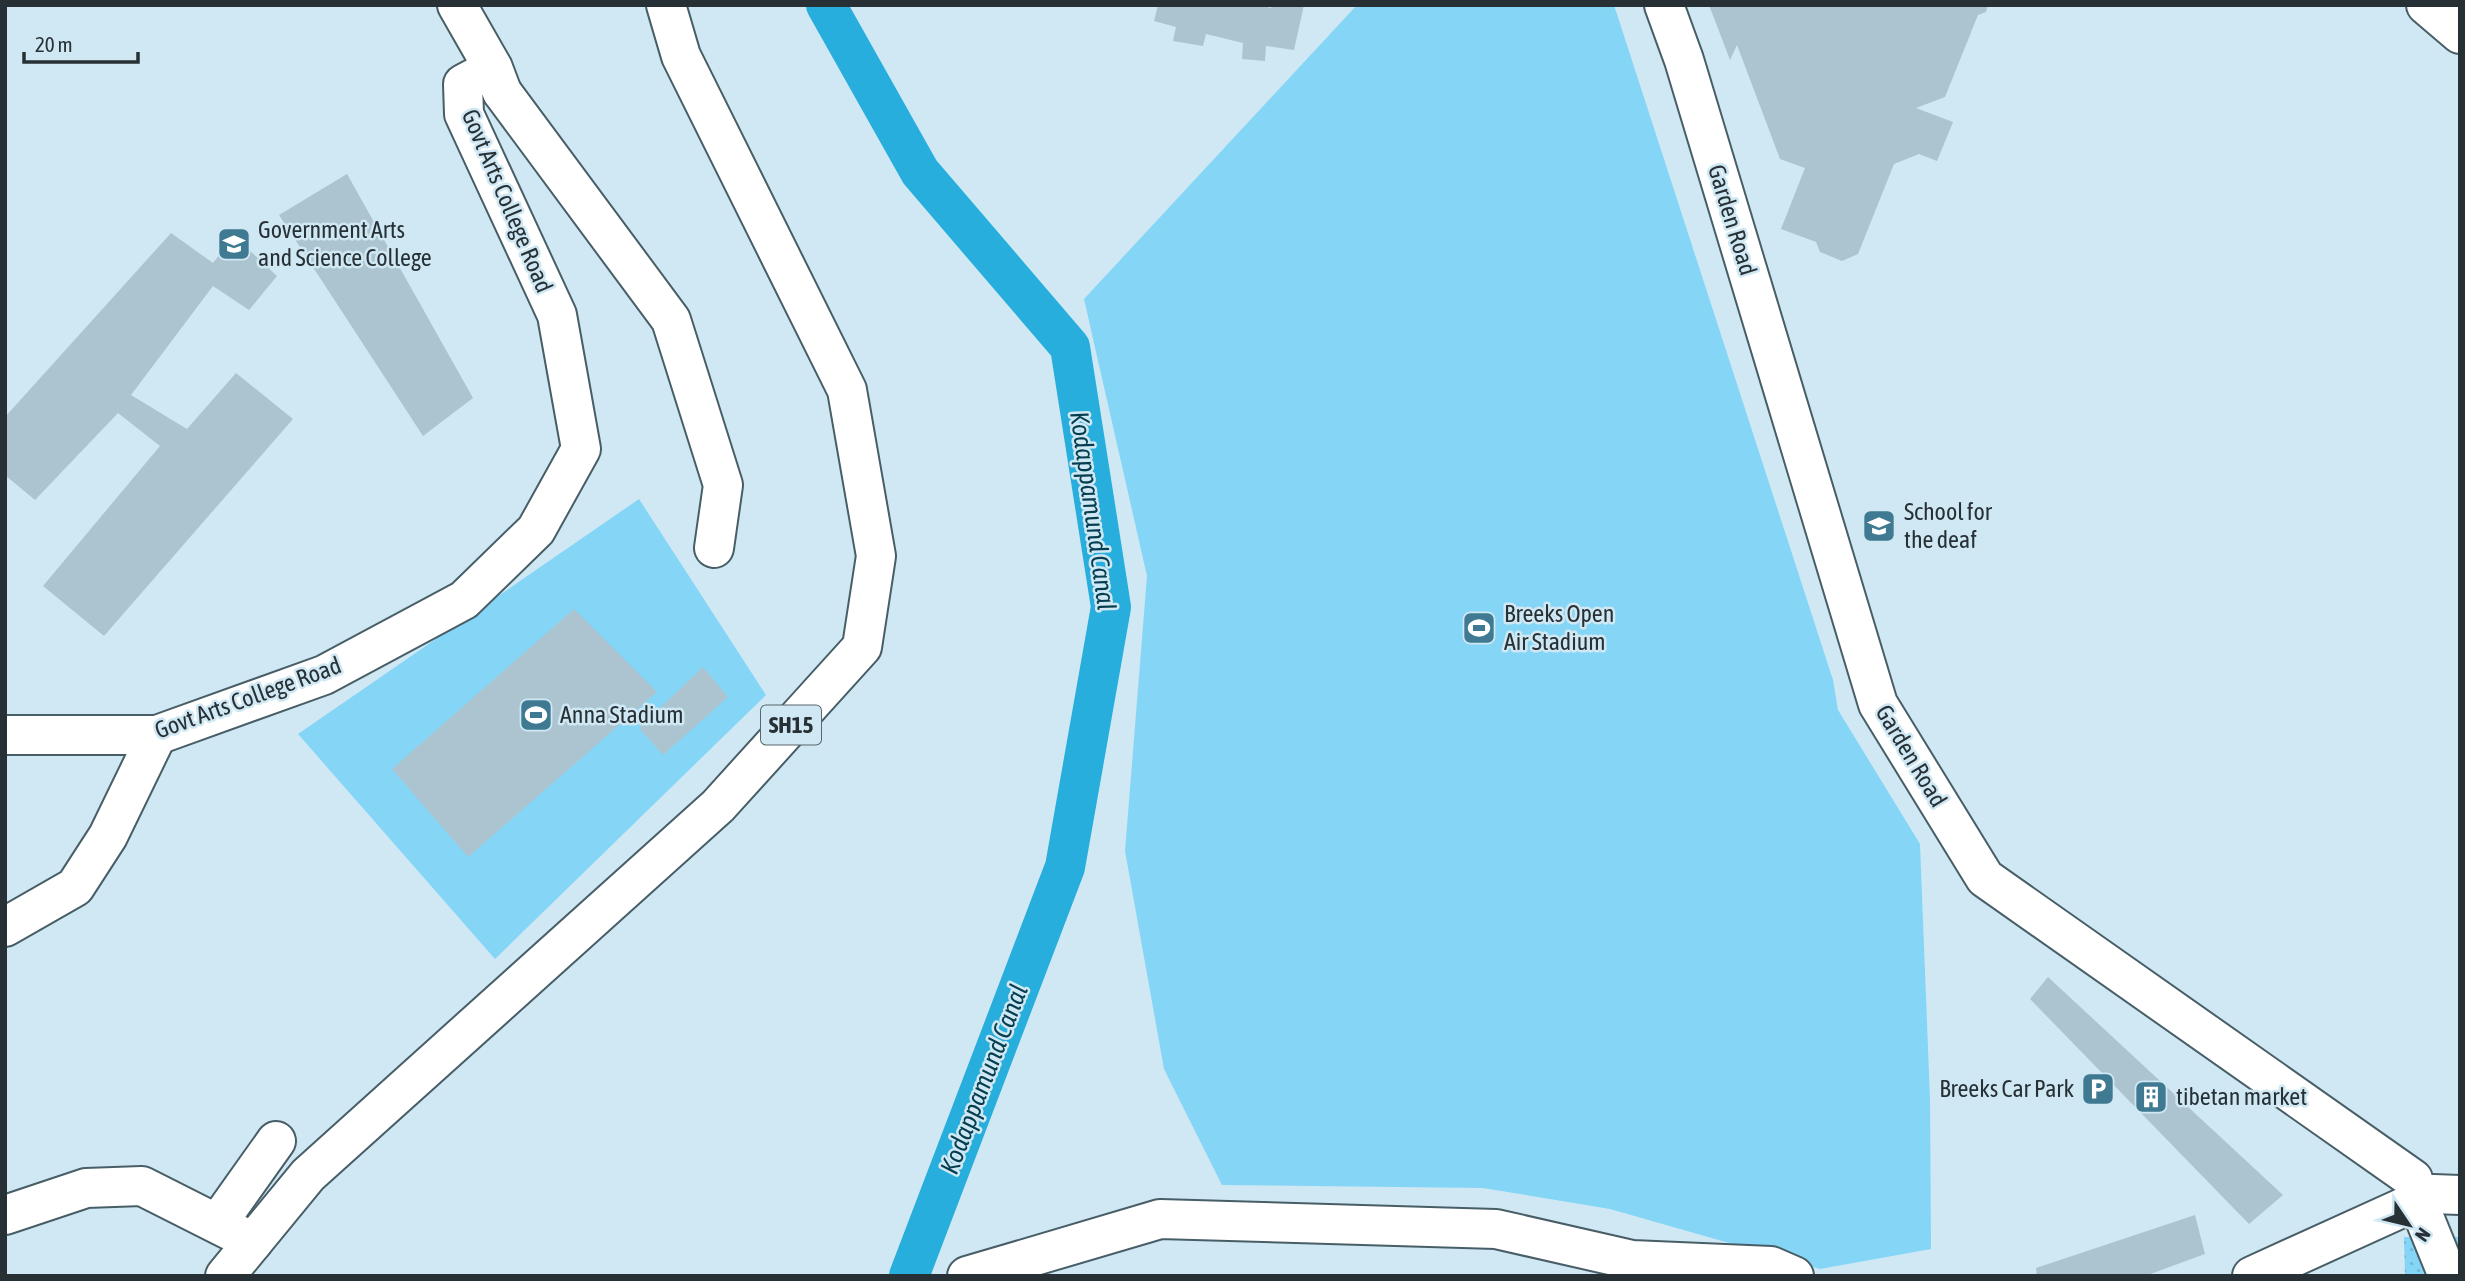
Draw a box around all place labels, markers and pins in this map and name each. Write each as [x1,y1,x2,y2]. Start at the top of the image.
place label: Government Arts and Science College [258,216,432,271]
school or university icon: Government Arts and Science College [215,225,253,263]
place label: School for the deaf [1904,498,1993,553]
school or university icon: School for the deaf [1860,507,1898,545]
place label: Breeks Open Air Stadium [1504,600,1614,655]
sports icon: Breeks Open Air Stadium [1460,609,1498,647]
sports icon: Anna Stadium [517,696,555,734]
place label: Anna Stadium [560,701,683,728]
parking icon: Breeks Car Park [2079,1070,2117,1108]
place label: Breeks Car Park [1939,1075,2074,1102]
building icon: tibetan market [2132,1078,2170,1116]
place label: tibetan market [2176,1083,2307,1110]

